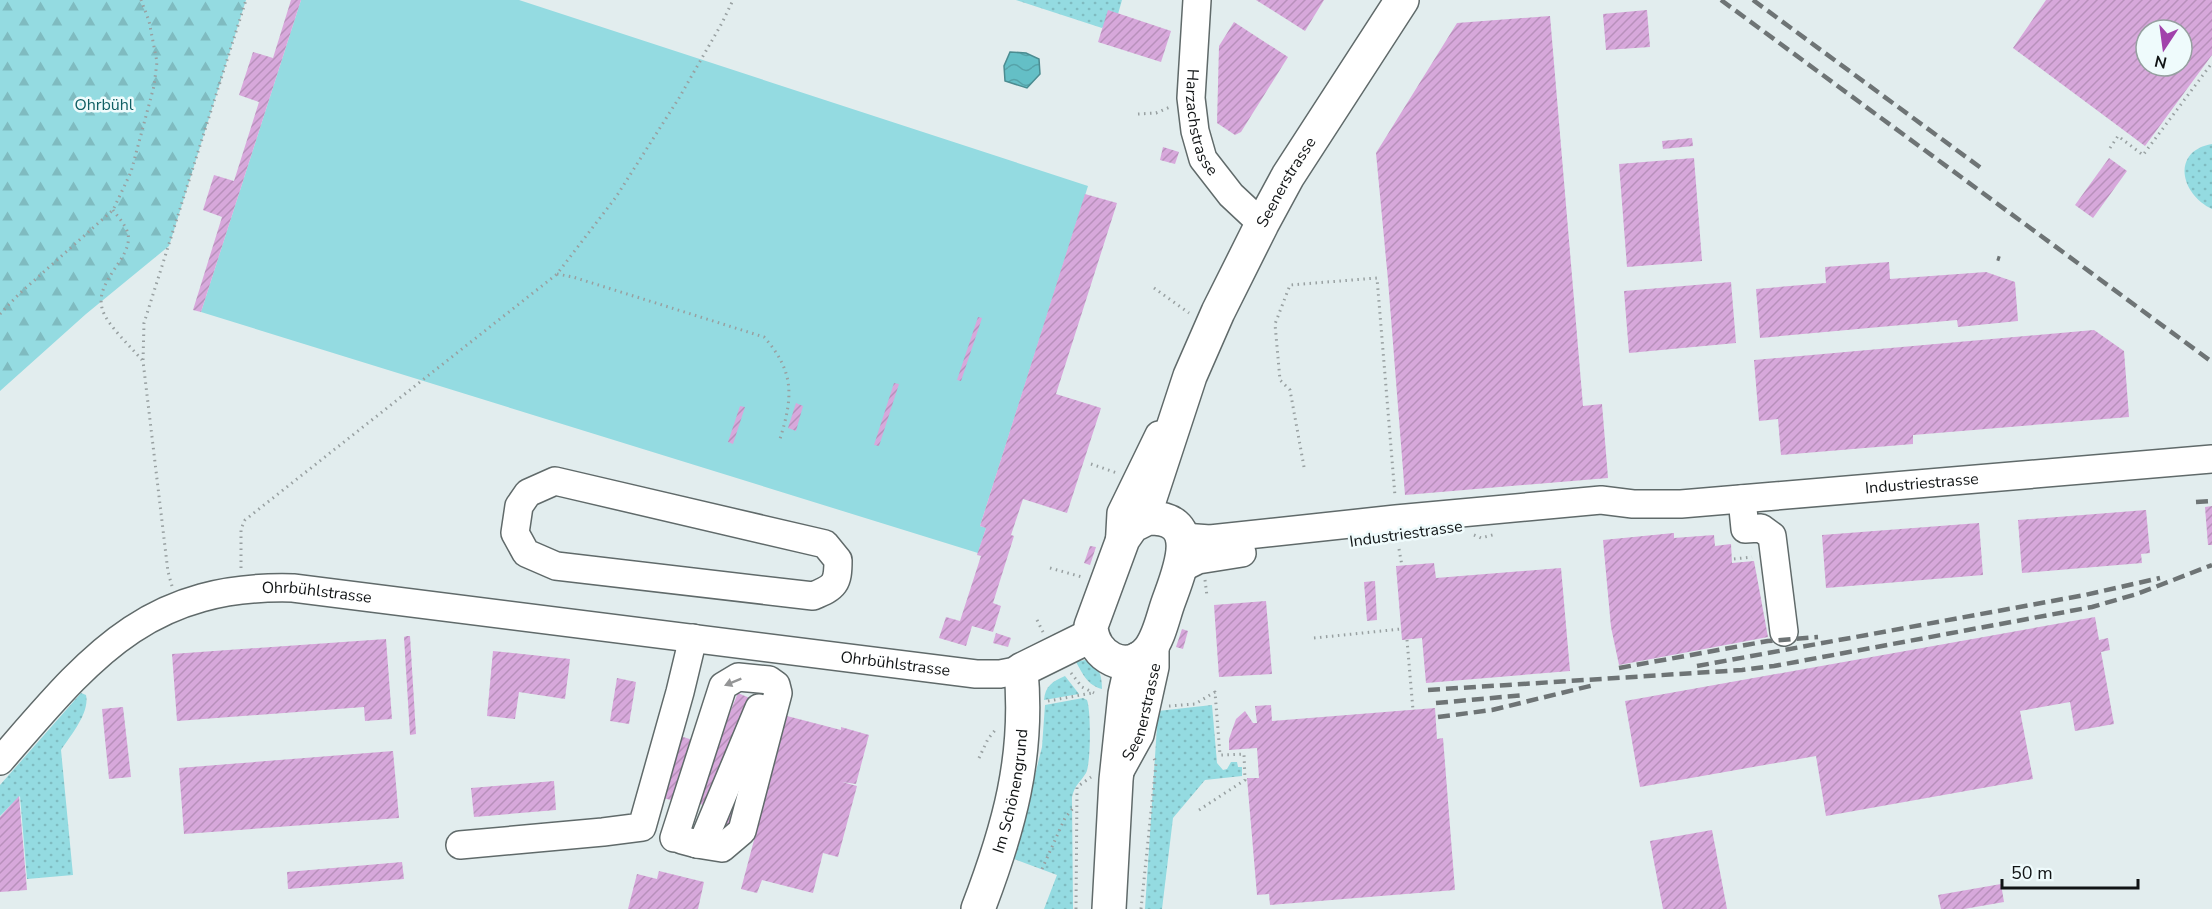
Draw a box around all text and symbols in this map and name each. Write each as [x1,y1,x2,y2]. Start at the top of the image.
north arrow [2134,18,2194,78]
text: N [2153,50,2169,74]
street label: Harzachstrasse [1180,68,1223,180]
park label: Ohrbühl [74,94,134,116]
street label: Seenerstrasse [1251,133,1321,231]
street label: Industriestrasse [1864,468,1980,499]
street label: Industriestrasse [1348,515,1464,553]
street label: Ohrbühlstrasse [261,577,373,609]
street label: Ohrbühlstrasse [839,646,951,682]
street label: Seenerstrasse [1117,661,1167,765]
one-way arrow [724,677,742,687]
street label: Im Schönengrund [988,728,1033,856]
scale bar [2002,852,2138,890]
text: 50 m [2011,861,2053,885]

